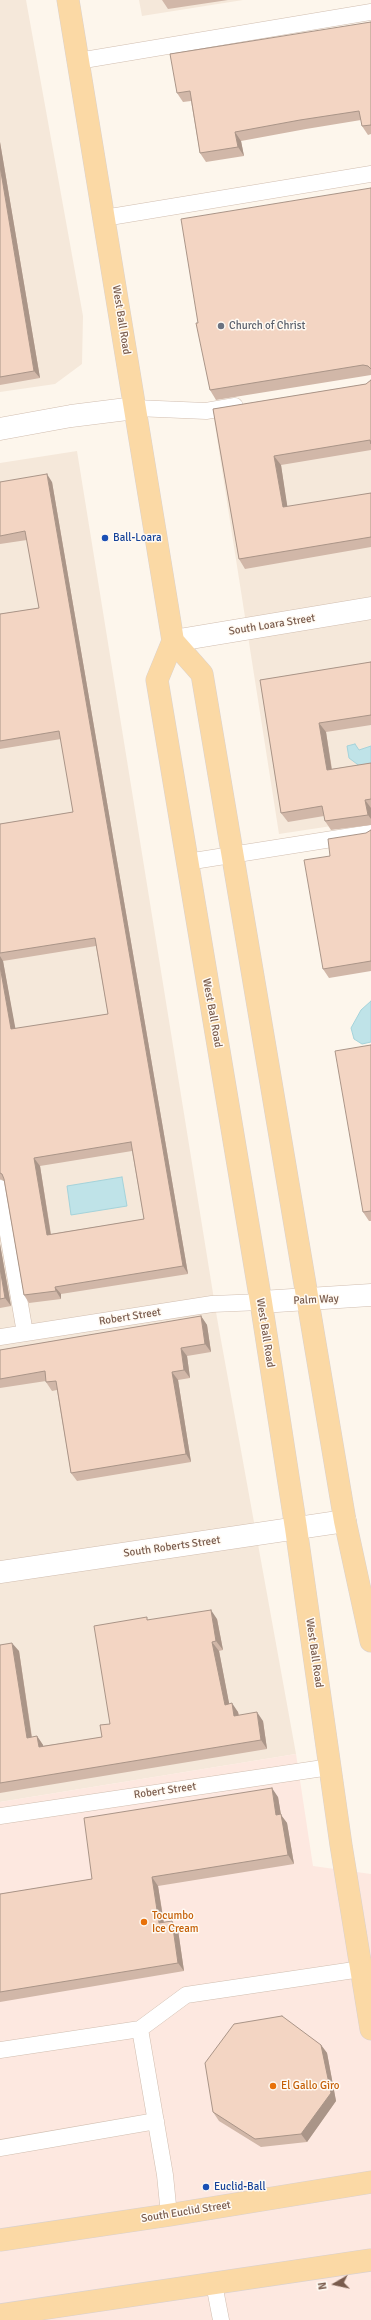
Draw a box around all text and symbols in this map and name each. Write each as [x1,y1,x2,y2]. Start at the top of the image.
street label: West Ball Road [109,284,133,356]
place label: Church of Christ [229,319,305,333]
marker: Church of Christ [216,321,226,331]
place label: Ball-Loara [113,531,162,545]
marker: Ball-Loara [100,533,110,543]
street label: South Loara Street [228,612,316,638]
street label: West Ball Road [199,977,225,1049]
street label: Palm Way [293,1292,339,1308]
street label: West Ball Road [253,1297,277,1369]
street label: Robert Street [98,1306,162,1328]
street label: South Roberts Street [123,1534,221,1560]
street label: West Ball Road [303,1617,325,1689]
street label: Robert Street [133,1780,197,1802]
place label: Tocumbo Ice Cream [152,1909,199,1935]
marker: Tocumbo Ice Cream [139,1917,149,1927]
place label: El Gallo Giro [281,2079,340,2093]
marker: El Gallo Giro [268,2081,278,2091]
place label: Euclid-Ball [214,2180,266,2194]
marker: Euclid-Ball [201,2182,211,2192]
street label: South Euclid Street [140,2198,232,2226]
north arrow [315,2264,355,2304]
text: N [316,2281,330,2291]

